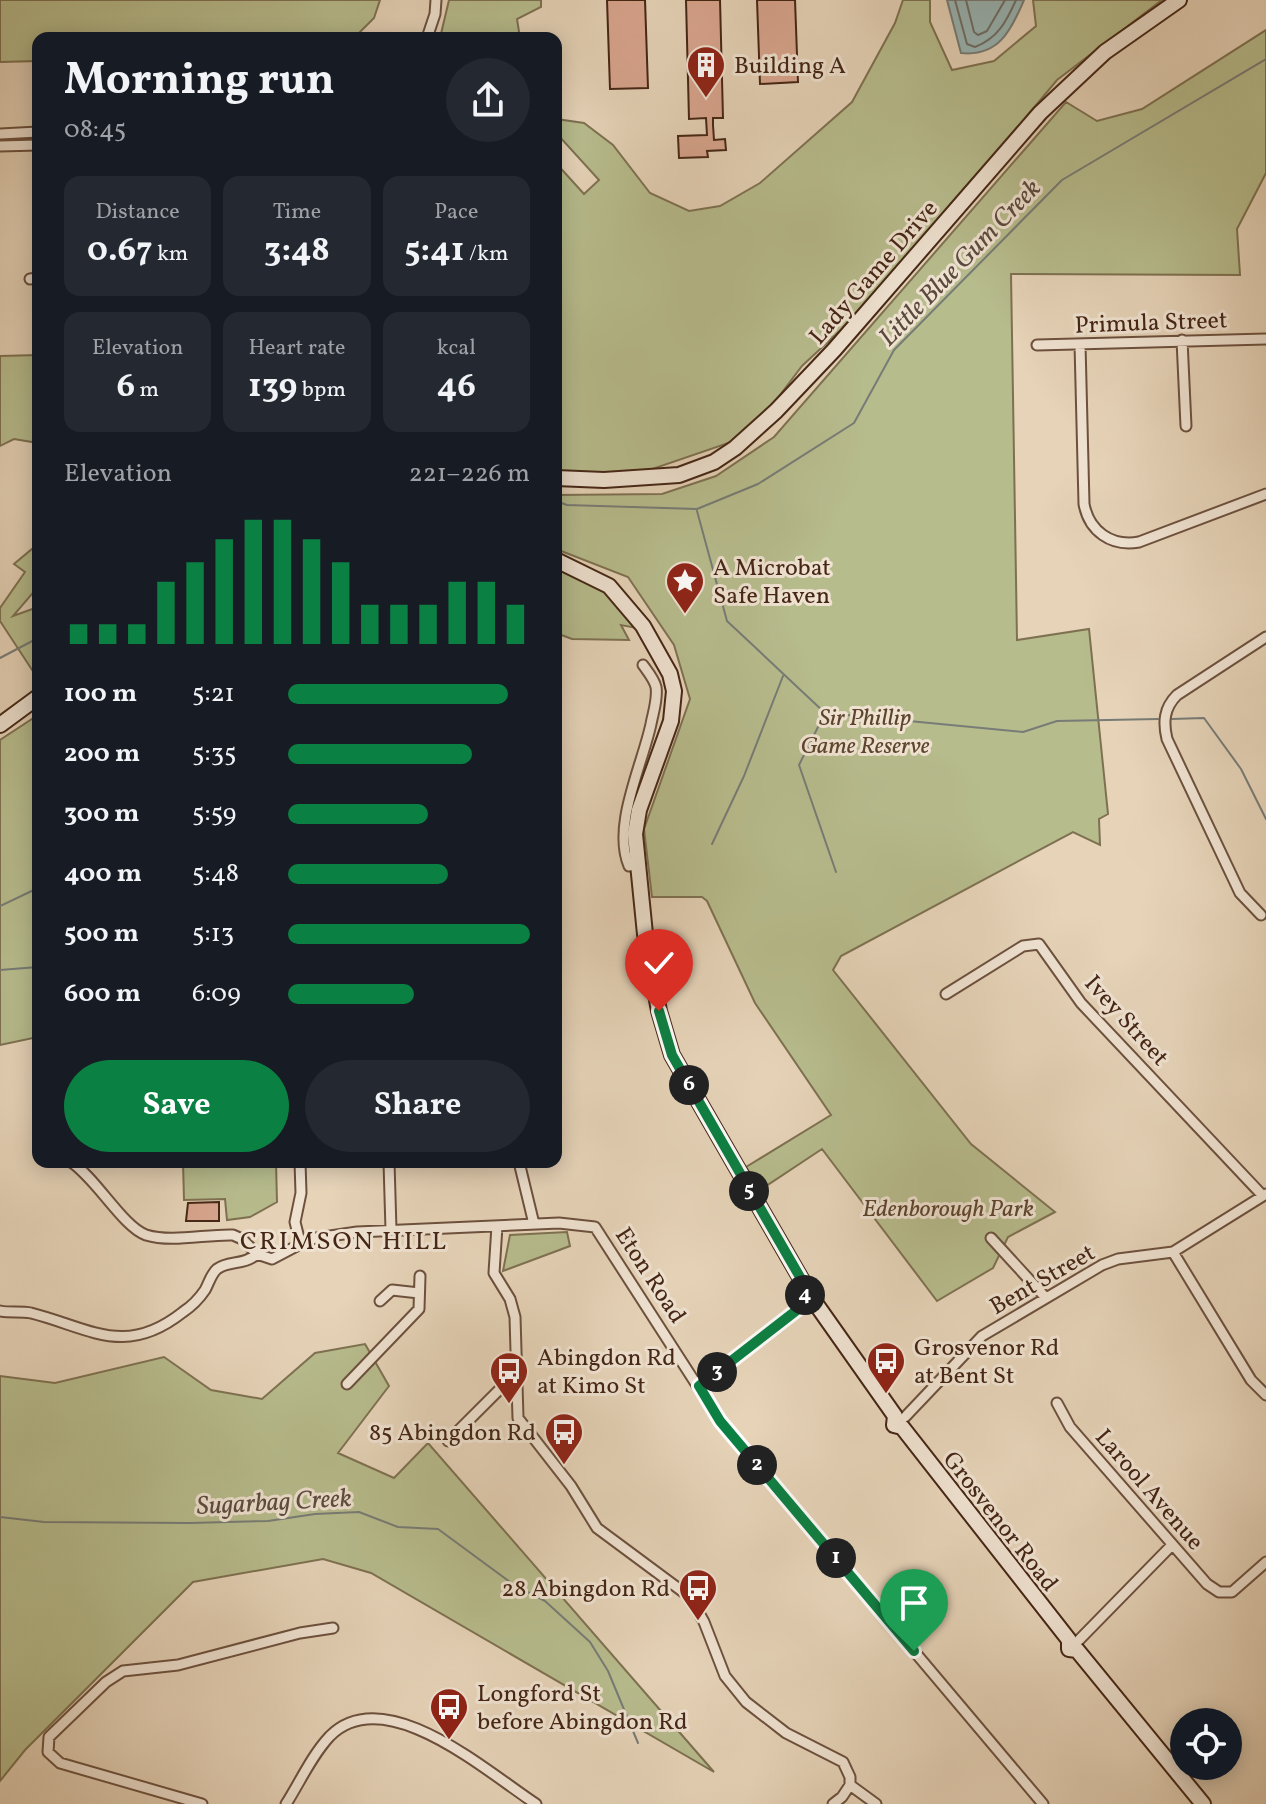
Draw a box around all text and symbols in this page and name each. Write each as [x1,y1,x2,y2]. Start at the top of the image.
building icon: Building A [685,44,727,99]
place label: Building A [734,50,846,84]
text: Morning run [64,51,335,112]
button: share [446,58,530,142]
text: 08:45 [64,112,126,148]
water label: Little Blue Gum Creek [871,172,1050,355]
street label: Lady Game Drive [802,194,947,353]
text: Distance [96,197,180,228]
text: Time [273,197,321,228]
text: Pace [434,197,478,228]
text: 0.67 [87,228,152,275]
text: 3:48 [264,228,330,275]
text: 5:41 [404,228,465,275]
text: km [152,239,188,270]
text: /km [465,239,508,270]
street label: Primula Street [1074,304,1228,344]
text: Elevation [92,333,183,364]
text: Heart rate [248,333,346,364]
text: kcal [437,333,476,364]
text: 6 [116,364,135,411]
text: 139 [248,364,297,411]
text: 46 [437,364,476,411]
text: m [135,375,159,406]
text: bpm [297,375,346,406]
text: Elevation [64,456,172,492]
text: 221–226 m [409,456,530,492]
place label: A Microbat Safe Haven [713,552,831,614]
place icon: A Microbat Safe Haven [664,560,706,615]
text: 100 m [64,676,137,712]
text: 5:21 [192,676,235,712]
park label: Sir Phillip Game Reserve [800,702,930,764]
text: 200 m [64,736,140,772]
text: 5:35 [192,736,237,772]
text: 300 m [64,796,140,832]
text: 5:59 [192,796,236,832]
text: 400 m [64,856,142,892]
text: 5:48 [192,856,239,892]
text: 500 m [64,916,139,952]
text: 5:13 [192,916,234,952]
pin [625,929,693,1011]
icon: check [637,941,681,985]
street label: Ivey Street [1075,968,1176,1074]
text: 600 m [64,976,141,1012]
text: 6:09 [192,976,241,1012]
button: Save [64,1060,289,1152]
button: Share [305,1060,530,1152]
pin: 6 [669,1065,709,1105]
text: 6 [683,1069,695,1100]
pin: 5 [729,1171,769,1211]
text: 5 [744,1175,754,1206]
park label: Edenborough Park [862,1193,1034,1227]
street label: Eton Road [605,1221,693,1331]
district label: CRIMSON HILL [240,1224,448,1260]
street label: Bent Street [984,1237,1102,1325]
pin: 4 [785,1275,825,1315]
text: 4 [798,1279,812,1310]
place label: Grosvenor Rd at Bent St [914,1332,1059,1394]
bus stop icon: Grosvenor Rd at Bent St [865,1340,907,1395]
place label: Abingdon Rd at Kimo St [537,1342,676,1404]
bus stop icon: Abingdon Rd at Kimo St [488,1350,530,1405]
pin: 3 [697,1352,737,1392]
text: 3 [711,1356,723,1387]
bus stop icon: 85 Abingdon Rd [543,1411,585,1466]
place label: 85 Abingdon Rd [369,1417,536,1451]
street label: Larool Avenue [1086,1422,1211,1559]
pin: 2 [737,1445,777,1485]
street label: Grosvenor Road [934,1445,1065,1600]
text: 2 [751,1449,763,1480]
water label: Sugarbag Creek [196,1481,353,1525]
pin: 1 [816,1538,856,1578]
text: 1 [832,1542,840,1573]
bus stop icon: 28 Abingdon Rd [677,1567,719,1622]
pin [880,1569,948,1651]
place label: 28 Abingdon Rd [501,1573,670,1607]
icon: arrive [892,1581,936,1625]
place label: Longford St before Abingdon Rd [477,1678,687,1740]
bus stop icon: Longford St before Abingdon Rd [428,1686,470,1741]
map controls [1170,1708,1242,1780]
button: locate [1170,1708,1242,1780]

